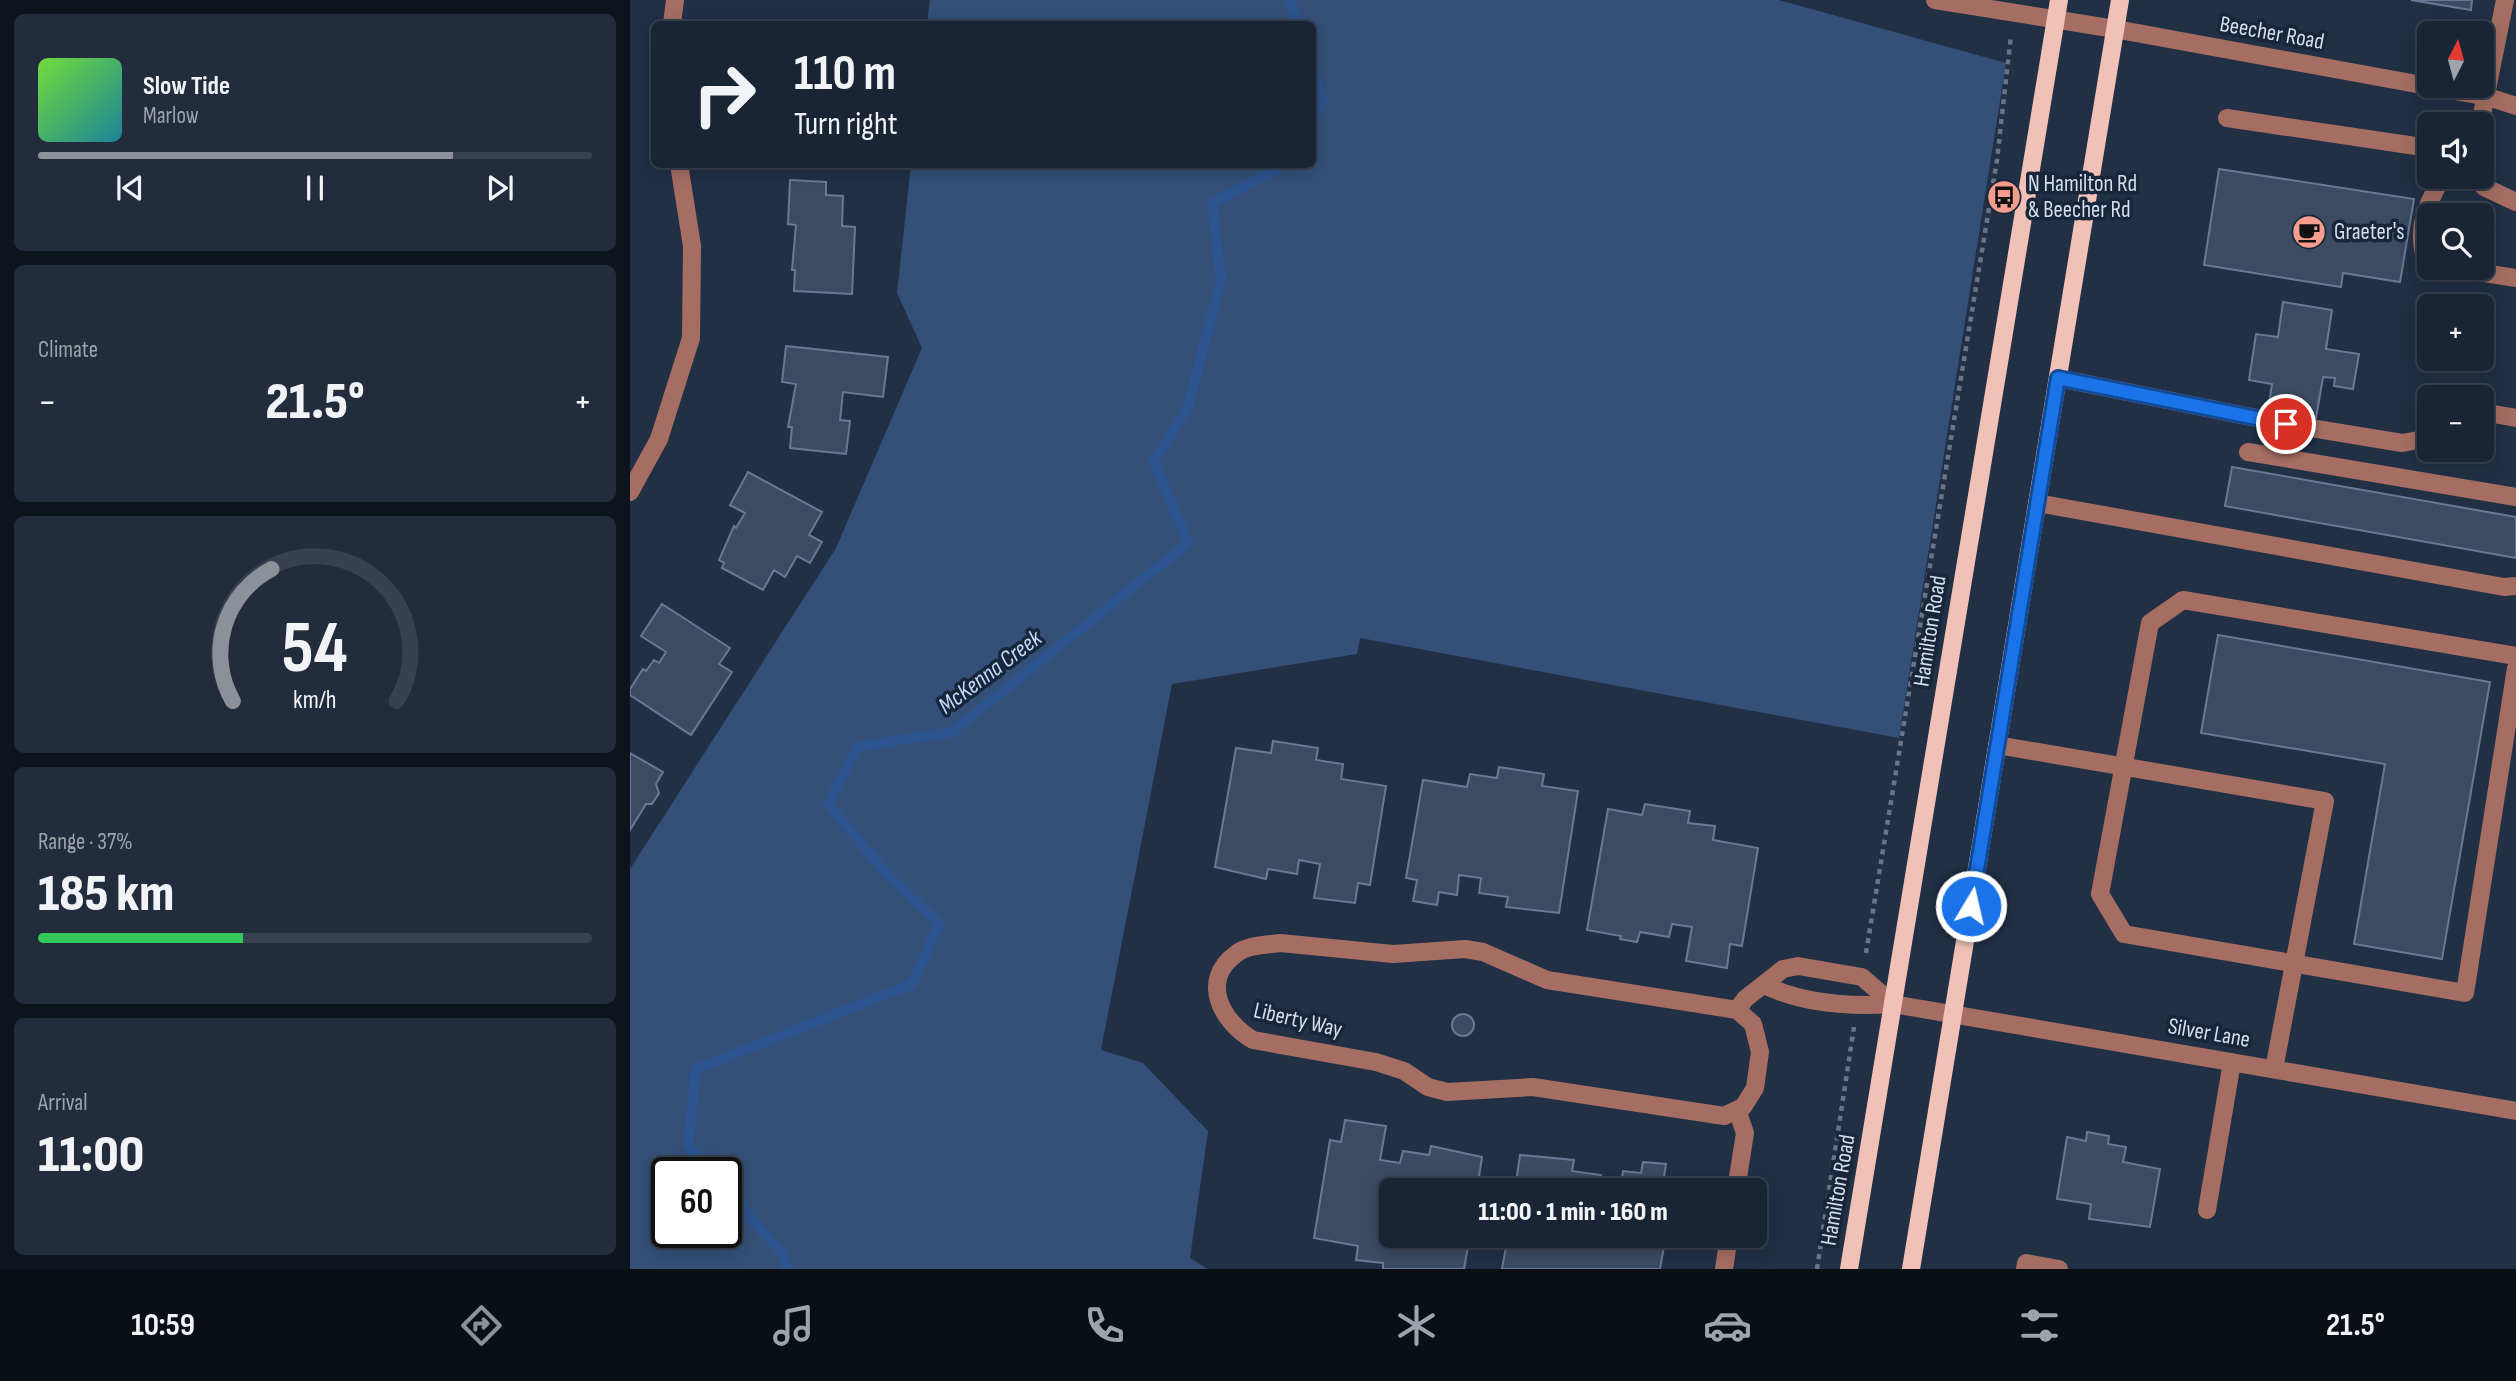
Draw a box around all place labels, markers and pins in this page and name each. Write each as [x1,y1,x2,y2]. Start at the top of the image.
place label: N Hamilton Rd & Beecher Rd [2028,170,2137,224]
bus stop icon: N Hamilton Rd & Beecher Rd [1985,178,2023,216]
cafe icon: Graeter's [2290,213,2328,251]
place label: Graeter's [2334,218,2405,246]
pin [2256,394,2316,454]

